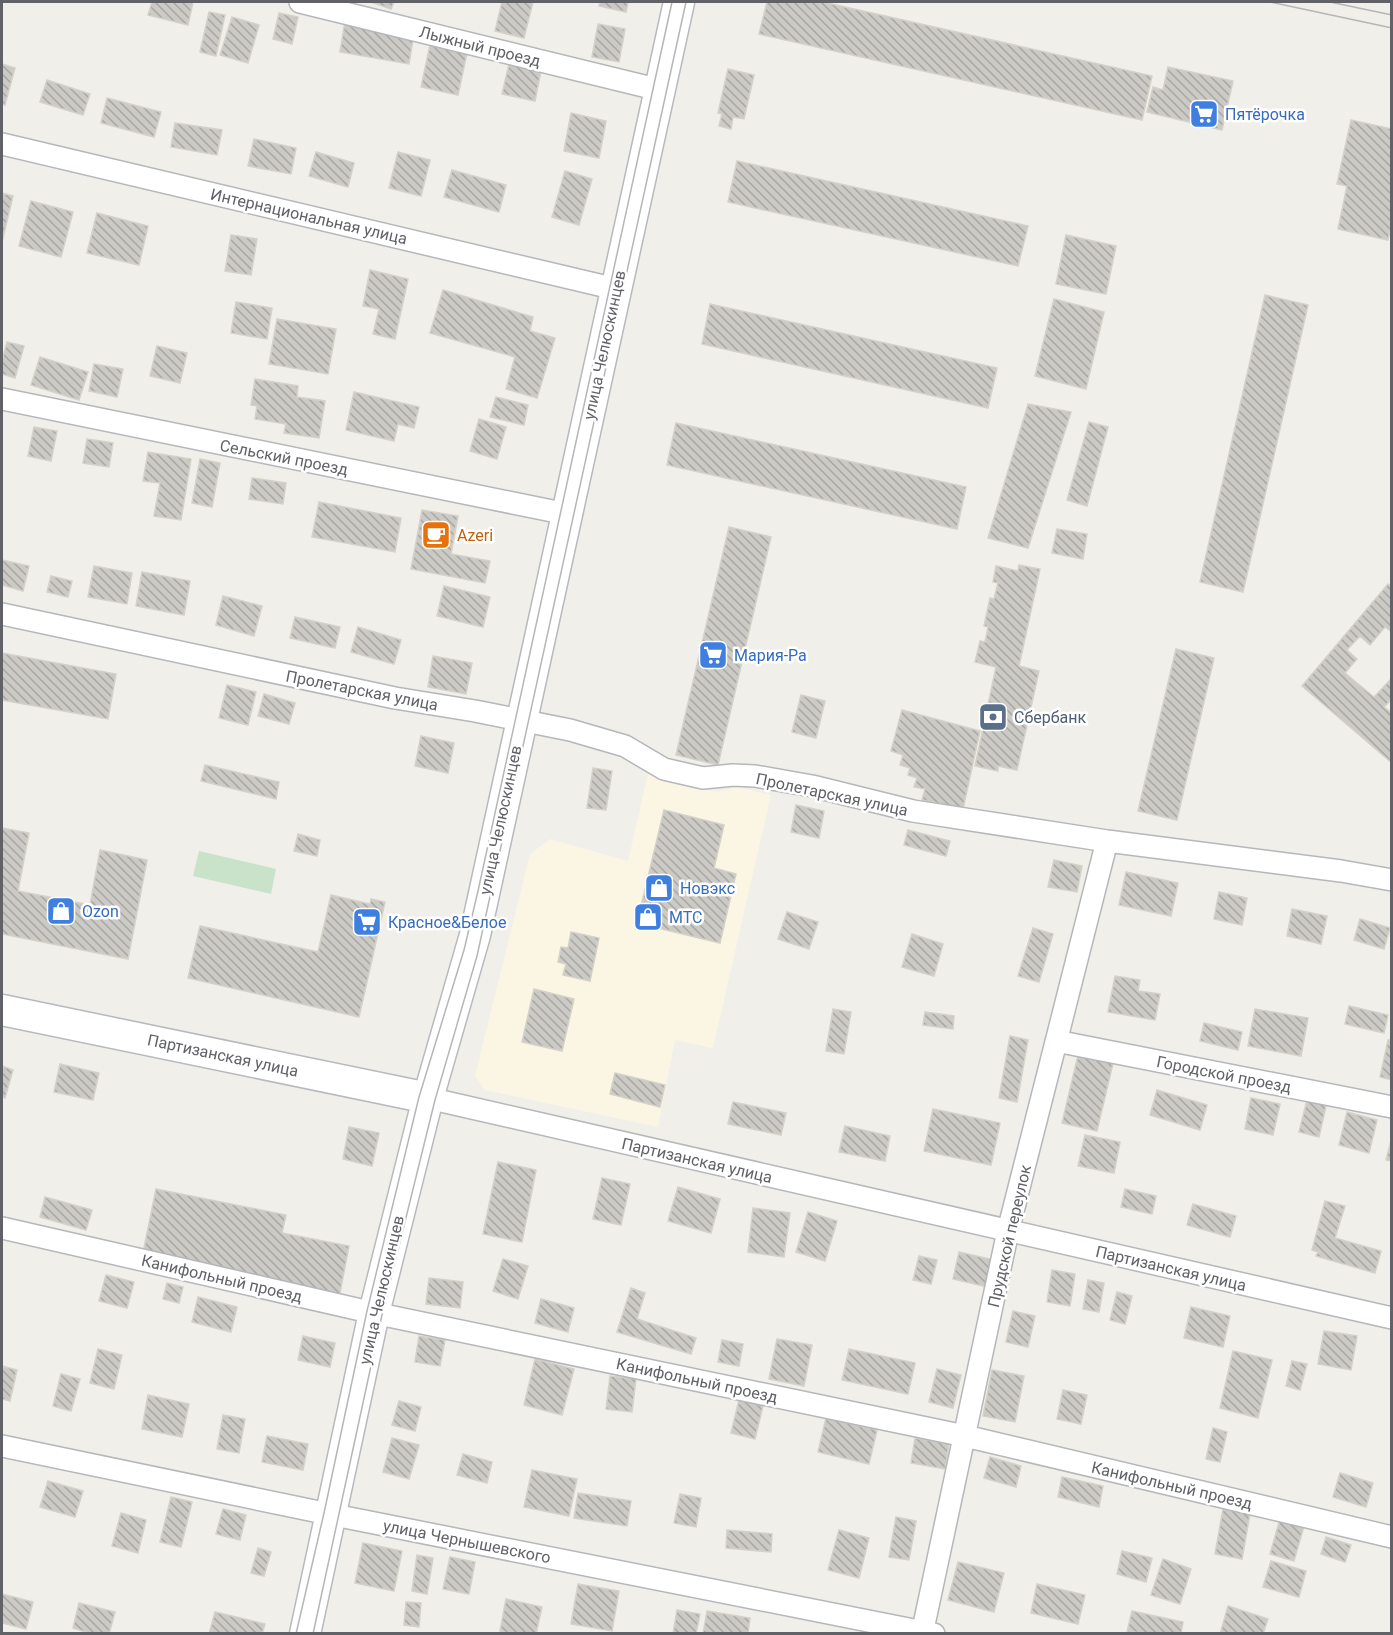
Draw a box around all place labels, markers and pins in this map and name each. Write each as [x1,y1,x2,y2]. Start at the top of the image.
supermarket icon: Пятёрочка [1188,98,1220,130]
place label: Пятёрочка [1225,105,1305,124]
cafe icon: Azeri [420,519,452,551]
place label: Azeri [457,526,493,545]
supermarket icon: Мария-Ра [697,639,729,671]
place label: Мария-Ра [734,646,807,665]
bank icon: Сбербанк [977,701,1009,733]
place label: Сбербанк [1014,708,1087,727]
shop icon: Новэкс [643,872,675,904]
place label: Новэкс [680,879,735,898]
shop icon: Ozon [45,895,77,927]
shop icon: МТС [632,901,664,933]
place label: Ozon [82,902,119,921]
supermarket icon: Красное&Белое [351,906,383,938]
place label: МТС [669,908,702,927]
place label: Красное&Белое [388,913,506,932]

